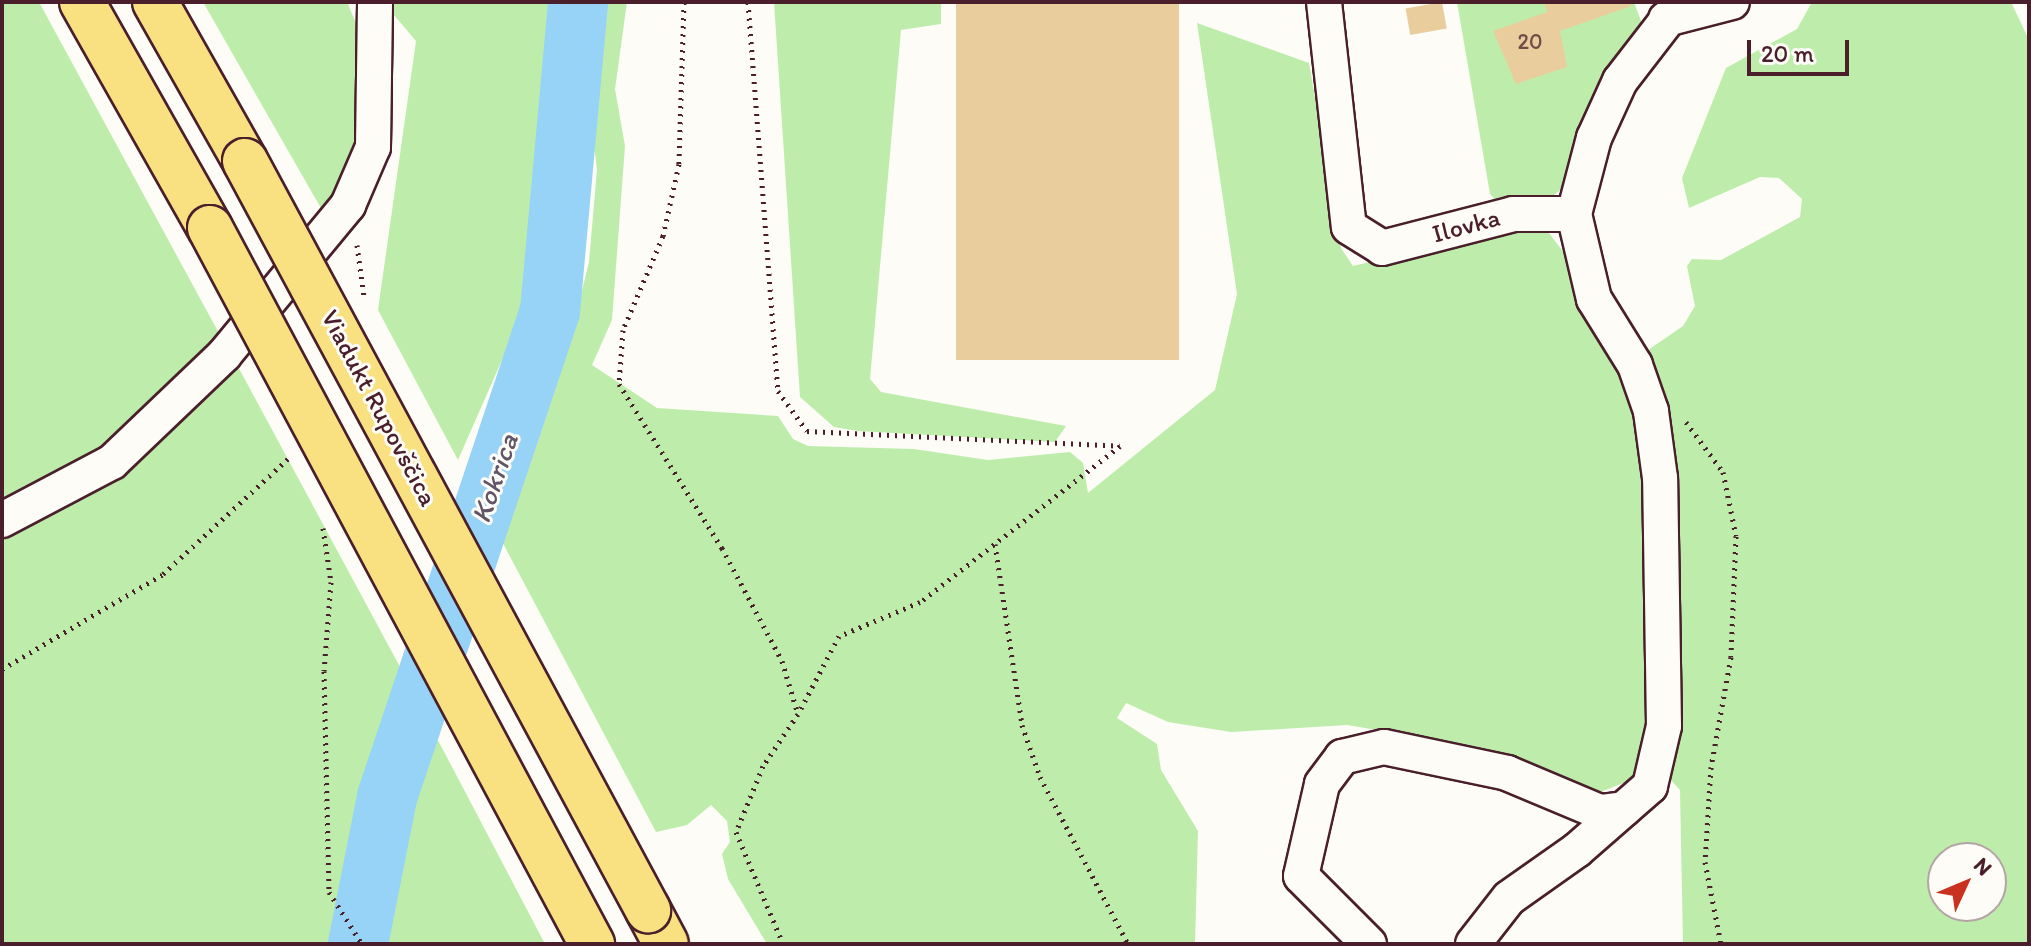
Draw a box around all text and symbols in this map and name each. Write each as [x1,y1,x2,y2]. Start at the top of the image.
scale bar [1751,24,1853,74]
house number: 20 [1517,29,1543,55]
text: 20 m [1761,39,1814,68]
street label: Ilovka [1429,202,1503,250]
street label: Viadukt Rupovščica [314,305,444,511]
water label: Kokrica [463,429,525,527]
north arrow [1927,842,2007,922]
text: N [1968,852,1998,881]

